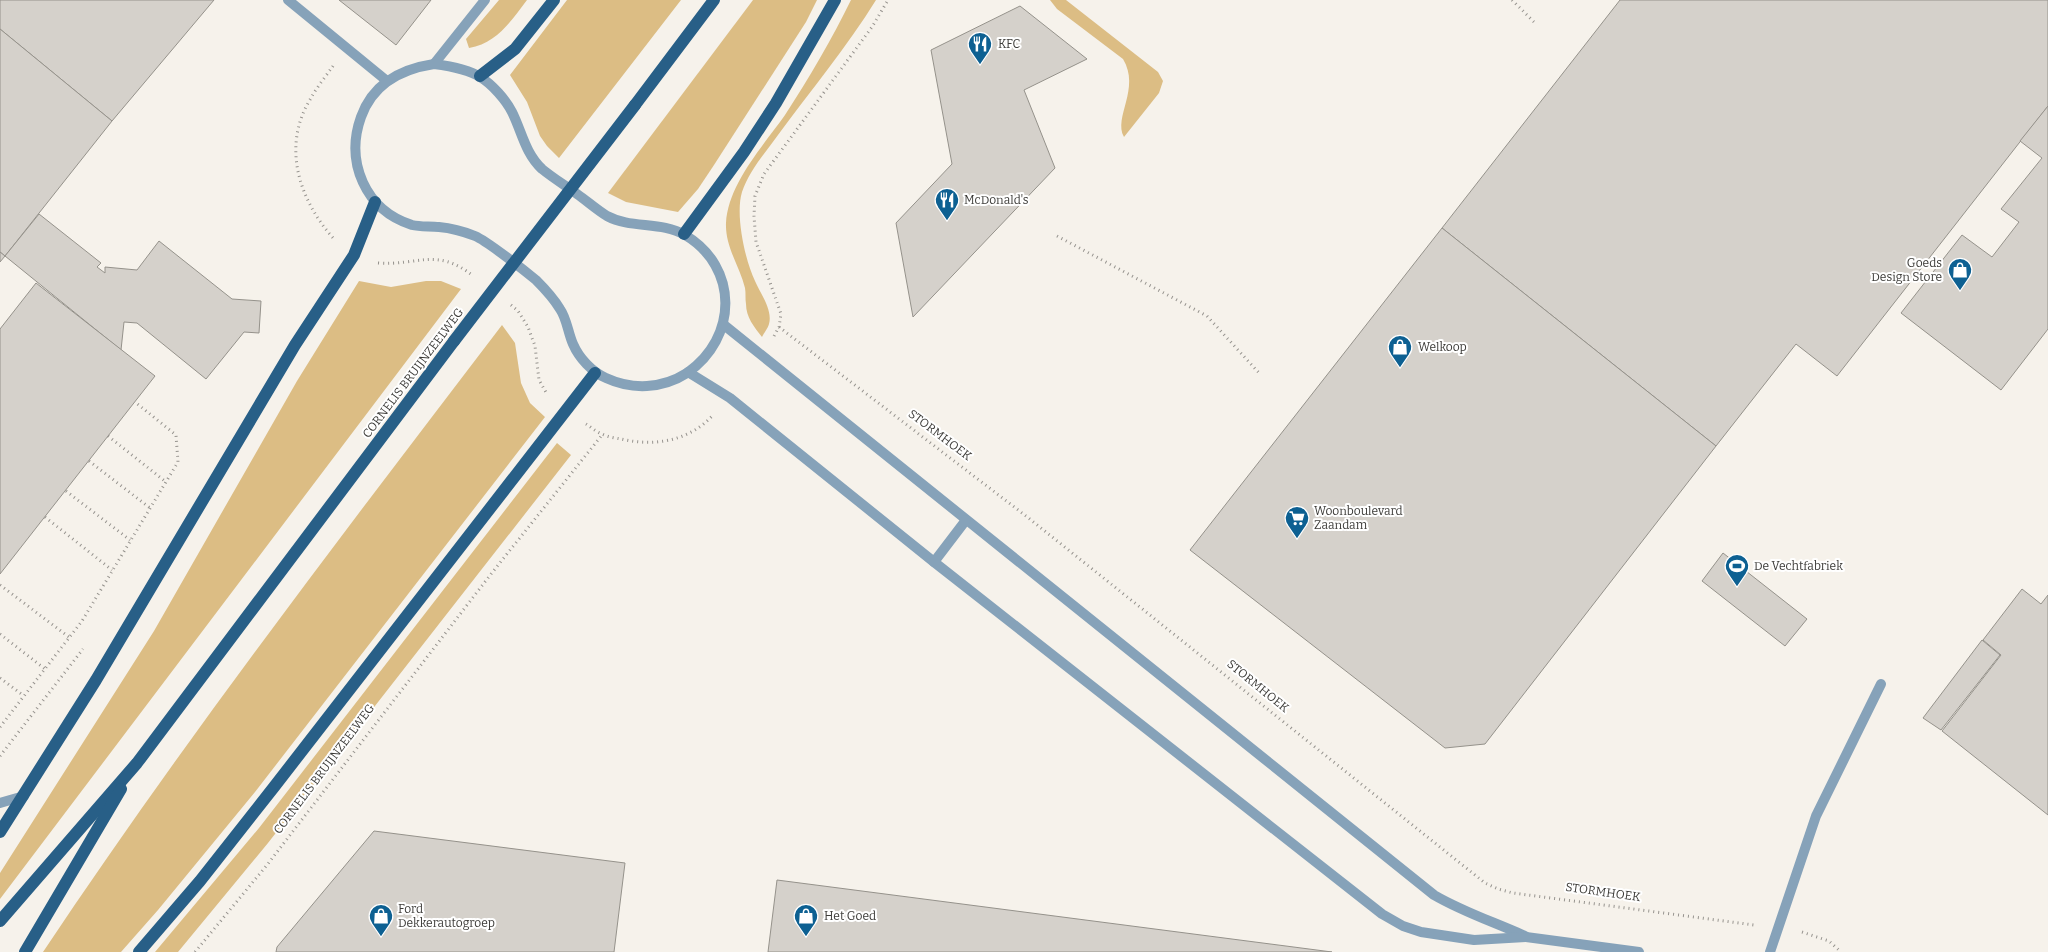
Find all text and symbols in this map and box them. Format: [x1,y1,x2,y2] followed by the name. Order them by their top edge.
[967,31,993,65] restaurant icon: KFC
[998,37,1021,51] place label: KFC
[934,187,960,221] restaurant icon: McDonald's
[964,193,1029,207] place label: McDonald's
[1871,256,1942,284] place label: Goeds Design Store
[1947,257,1973,291] shop icon: Goeds Design Store
[360,305,466,441] street label: CORNELIS BRUIJNZEELWEG
[1387,334,1413,368] shop icon: Welkoop
[1418,340,1467,354] place label: Welkoop
[906,407,975,464] street label: STORMHOEK
[1314,504,1403,532] place label: Woonboulevard Zaandam
[1284,505,1310,539] supermarket icon: Woonboulevard Zaandam
[1724,553,1750,587] sports icon: De Vechtfabriek
[1754,559,1843,573] place label: De Vechtfabriek
[1224,657,1292,715] street label: STORMHOEK
[271,701,377,837] street label: CORNELIS BRUIJNZEELWEG
[1565,880,1642,904] street label: STORMHOEK
[398,902,495,930] place label: Ford Dekkerautogroep
[368,903,394,937] shop icon: Ford Dekkerautogroep
[793,903,819,937] shop icon: Het Goed
[824,909,876,923] place label: Het Goed

